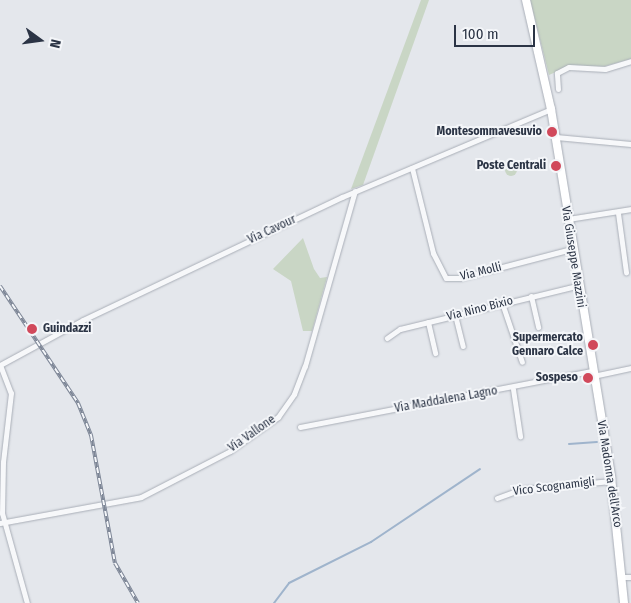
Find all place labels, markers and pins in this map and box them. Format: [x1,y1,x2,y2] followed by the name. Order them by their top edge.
[437,125,542,139] place label: Montesommavesuvio
[546,126,558,138] marker: Montesommavesuvio
[477,159,546,173] place label: Poste Centrali
[550,160,562,172] marker: Poste Centrali
[25,322,39,336] marker: Guindazzi
[43,322,91,336] place label: Guindazzi
[512,331,583,359] place label: Supermercato Gennaro Calce
[587,339,599,351] marker: Supermercato Gennaro Calce
[536,371,578,385] place label: Sospeso
[582,372,594,384] marker: Sospeso

